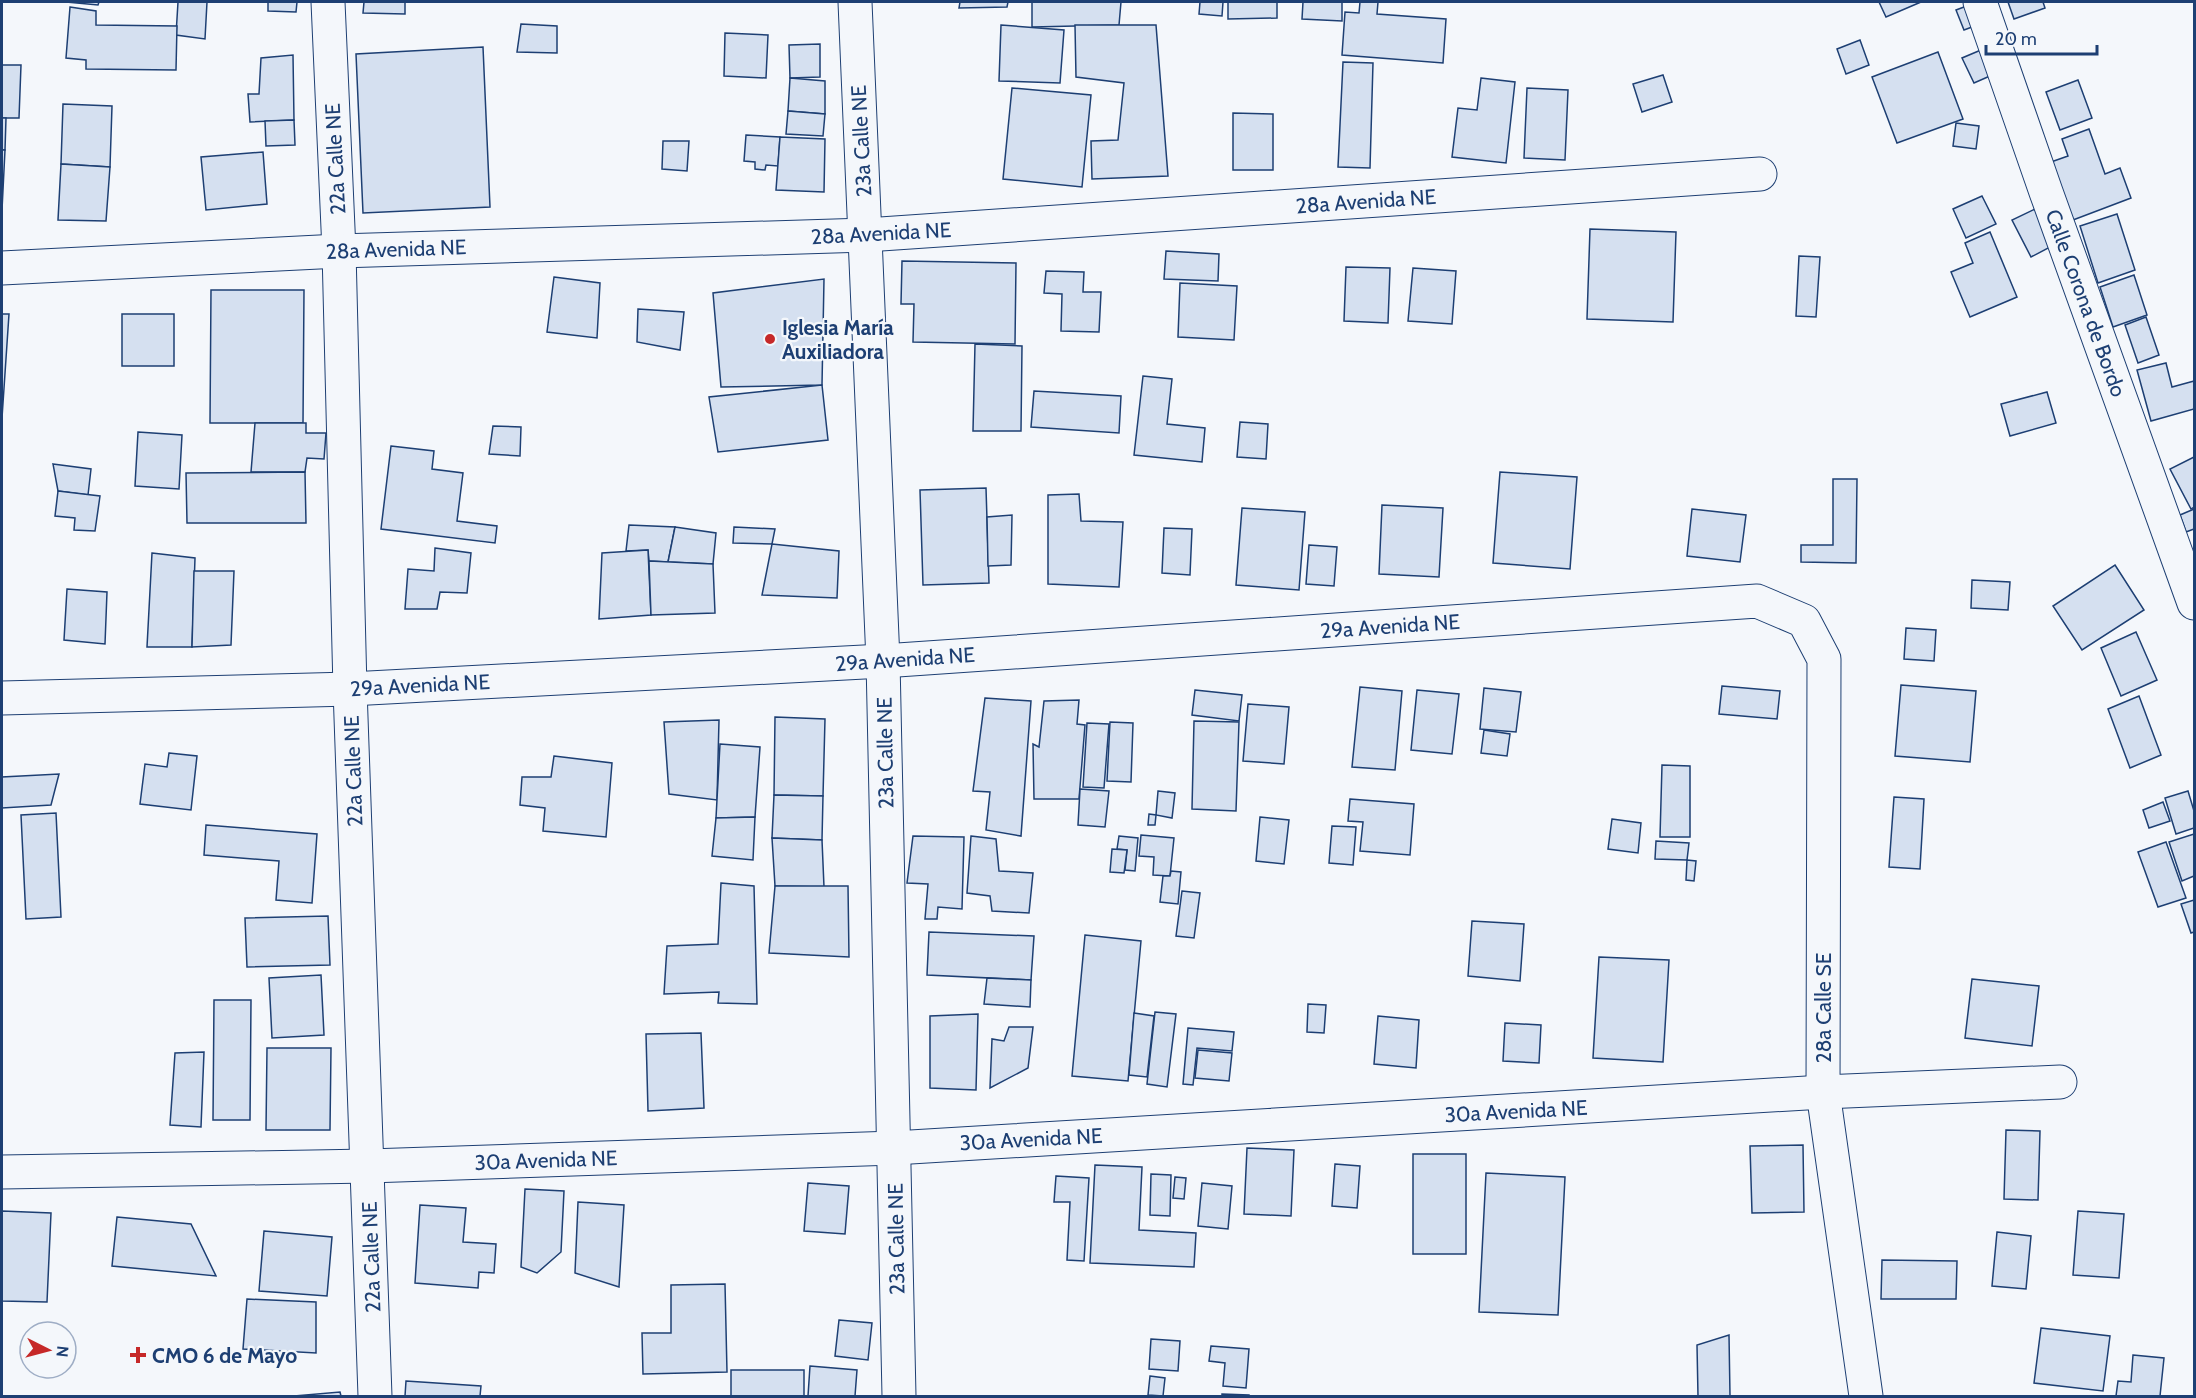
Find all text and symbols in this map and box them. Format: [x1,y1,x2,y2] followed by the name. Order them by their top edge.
[1986,18,2097,56] scale bar
[1995,28,2037,50] text: 20 m
[846,84,876,198] street label: 23a Calle NE
[320,103,350,215] street label: 22a Calle NE
[1295,184,1437,218] street label: 28a Avenida NE
[2040,206,2132,400] street label: Calle Corona de Bordo
[810,217,952,249] street label: 28a Avenida NE
[325,234,467,264] street label: 28a Avenida NE
[782,315,894,364] place label: Iglesia María Auxiliadora
[763,332,777,346] marker: Iglesia María Auxiliadora
[1319,609,1461,643] street label: 29a Avenida NE
[834,642,976,676] street label: 29a Avenida NE
[349,669,491,701] street label: 29a Avenida NE
[872,697,898,809] street label: 23a Calle NE
[339,715,367,827] street label: 22a Calle NE
[1811,953,1836,1063] street label: 28a Calle SE
[1444,1095,1588,1127] street label: 30a Avenida NE
[959,1123,1103,1155] street label: 30a Avenida NE
[474,1145,618,1175] street label: 30a Avenida NE
[883,1183,909,1295] street label: 23a Calle NE
[357,1201,385,1313] street label: 22a Calle NE
[18,1320,78,1380] north arrow
[152,1343,297,1368] place label: CMO 6 de Mayo
[52,1345,72,1358] text: N
[129,1346,147,1364] marker: CMO 6 de Mayo

